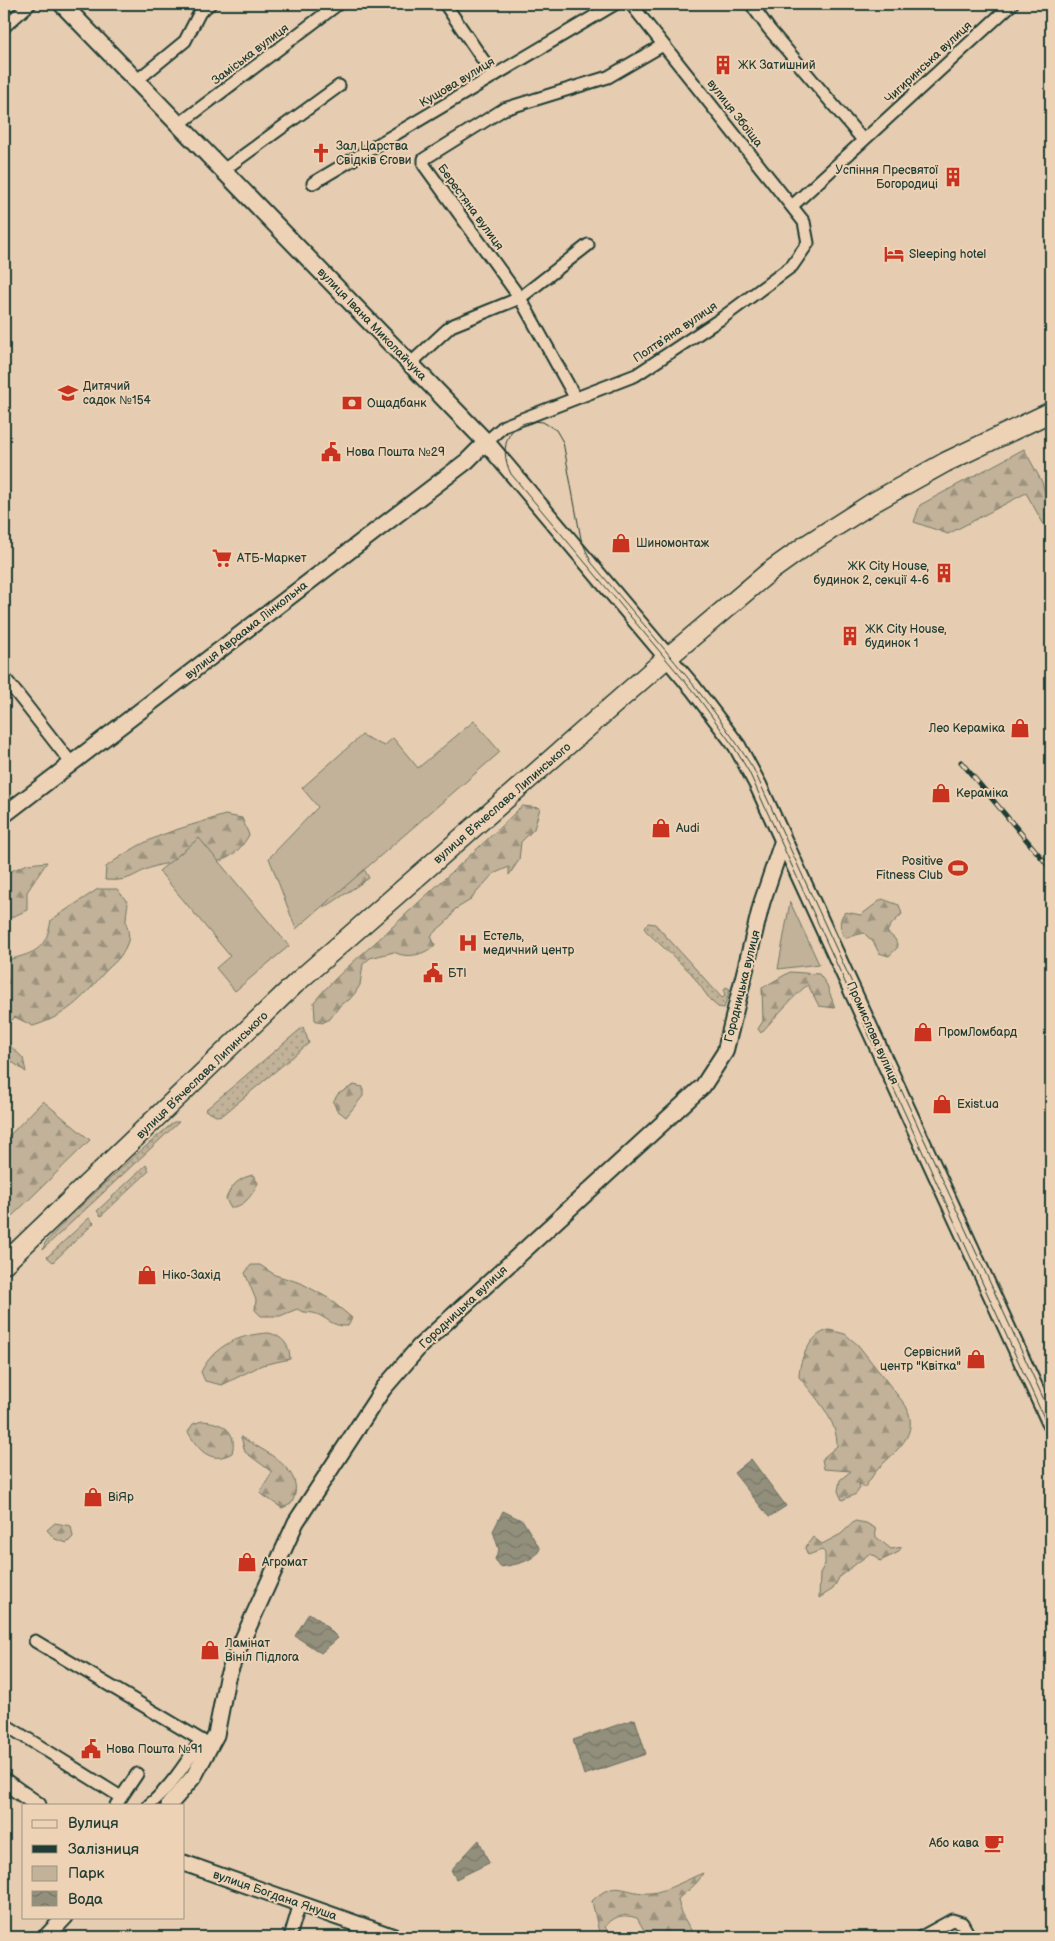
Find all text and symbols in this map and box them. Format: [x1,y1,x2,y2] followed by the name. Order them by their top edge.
[882,18,975,107] street label: Чигиринська вулиця
[209,20,292,88] street label: Заміська вулиця
[417,54,498,111] street label: Кущова вулиця
[712,54,734,76] building icon: ЖК Затишний
[738,58,816,73] place label: ЖК Затишний
[703,76,766,150] street label: вулиця Збоїща
[336,139,411,168] place label: Зал Царства Свідків Єгови
[310,142,332,164] church icon: Зал Царства Свідків Єгови
[434,161,507,254] street label: Берестяна вулиця
[835,163,939,192] place label: Успіння Пресвятої Богородиці
[942,166,964,188] building icon: Успіння Пресвятої Богородиці
[883,243,905,265] hotel icon: Sleeping hotel
[909,247,986,262] place label: Sleeping hotel
[314,265,429,384] street label: вулиця Івана Миколайчука
[630,299,720,366] street label: Полтвʼяна вулиця
[83,379,152,408] place label: Дитячий садок №154
[57,382,79,404] school or university icon: Дитячий садок №154
[341,392,363,414] bank icon: Ощадбанк
[367,396,427,411] place label: Ощадбанк
[320,441,342,463] public building icon: Нова Пошта №29
[346,445,445,460] place label: Нова Пошта №29
[610,532,632,554] shop icon: Шиномонтаж
[636,536,710,551] place label: Шиномонтаж
[211,547,233,569] supermarket icon: АТБ-Маркет
[236,551,307,566] place label: АТБ-Маркет
[814,559,929,588] place label: ЖК City House, будинок 2, секції 4-6
[933,562,955,584] building icon: ЖК City House, будинок 2, секції 4-6
[182,578,311,683] street label: вулиця Авраама Лінкольна
[865,622,947,651] place label: ЖК City House, будинок 1
[839,625,861,647] building icon: ЖК City House, будинок 1
[1009,717,1031,739] shop icon: Лео Кераміка
[928,721,1005,736] place label: Лео Кераміка
[431,740,574,867] street label: вулиця Вʼячеслава Липинського
[930,782,952,804] shop icon: Кераміка
[956,786,1008,801] place label: Кераміка
[650,817,672,839] shop icon: Audi
[676,821,700,836] place label: Audi
[876,854,943,883] place label: Positive Fitness Club
[947,857,969,879] sports icon: Positive Fitness Club
[721,928,764,1044] street label: Городницька вулиця
[483,929,574,958] place label: Естель, медичний центр
[457,932,479,954] hospital icon: Естель, медичний центр
[422,962,444,984] public building icon: БТІ
[448,966,467,981] place label: БТІ
[843,979,902,1087] street label: Промислова вулиця
[133,1008,271,1142] street label: вулиця Вʼячеслава Липинського
[912,1021,934,1043] shop icon: ПромЛомбард
[938,1025,1018,1040] place label: ПромЛомбард
[931,1093,953,1115] shop icon: Exist.ua
[957,1097,999,1112] place label: Exist.ua
[416,1262,511,1352] street label: Городницька вулиця
[136,1264,158,1286] shop icon: Ніко-Захід
[162,1268,221,1283] place label: Ніко-Захід
[880,1345,961,1374] place label: Сервісний центр "Квітка"
[965,1348,987,1370] shop icon: Сервісний центр "Квітка"
[82,1486,104,1508] shop icon: ВіЯр
[108,1490,134,1505] place label: ВіЯр
[236,1551,258,1573] shop icon: Агромат
[261,1555,308,1570] place label: Агромат
[224,1636,299,1665] place label: Ламінат Вініл Підлога
[199,1639,221,1661] shop icon: Ламінат Вініл Підлога
[80,1738,102,1760] public building icon: Нова Пошта №91
[106,1742,202,1757] place label: Нова Пошта №91
[22,1804,185,1918] legend
[68,1814,119,1833] text: Вулиця
[983,1832,1005,1854] cafe icon: Або кава
[928,1836,979,1851] place label: Або кава
[68,1840,139,1859] text: Залізниця
[68,1864,105,1883] text: Парк
[211,1867,339,1924] street label: вулиця Богдана Януша
[68,1890,103,1909] text: Вода

